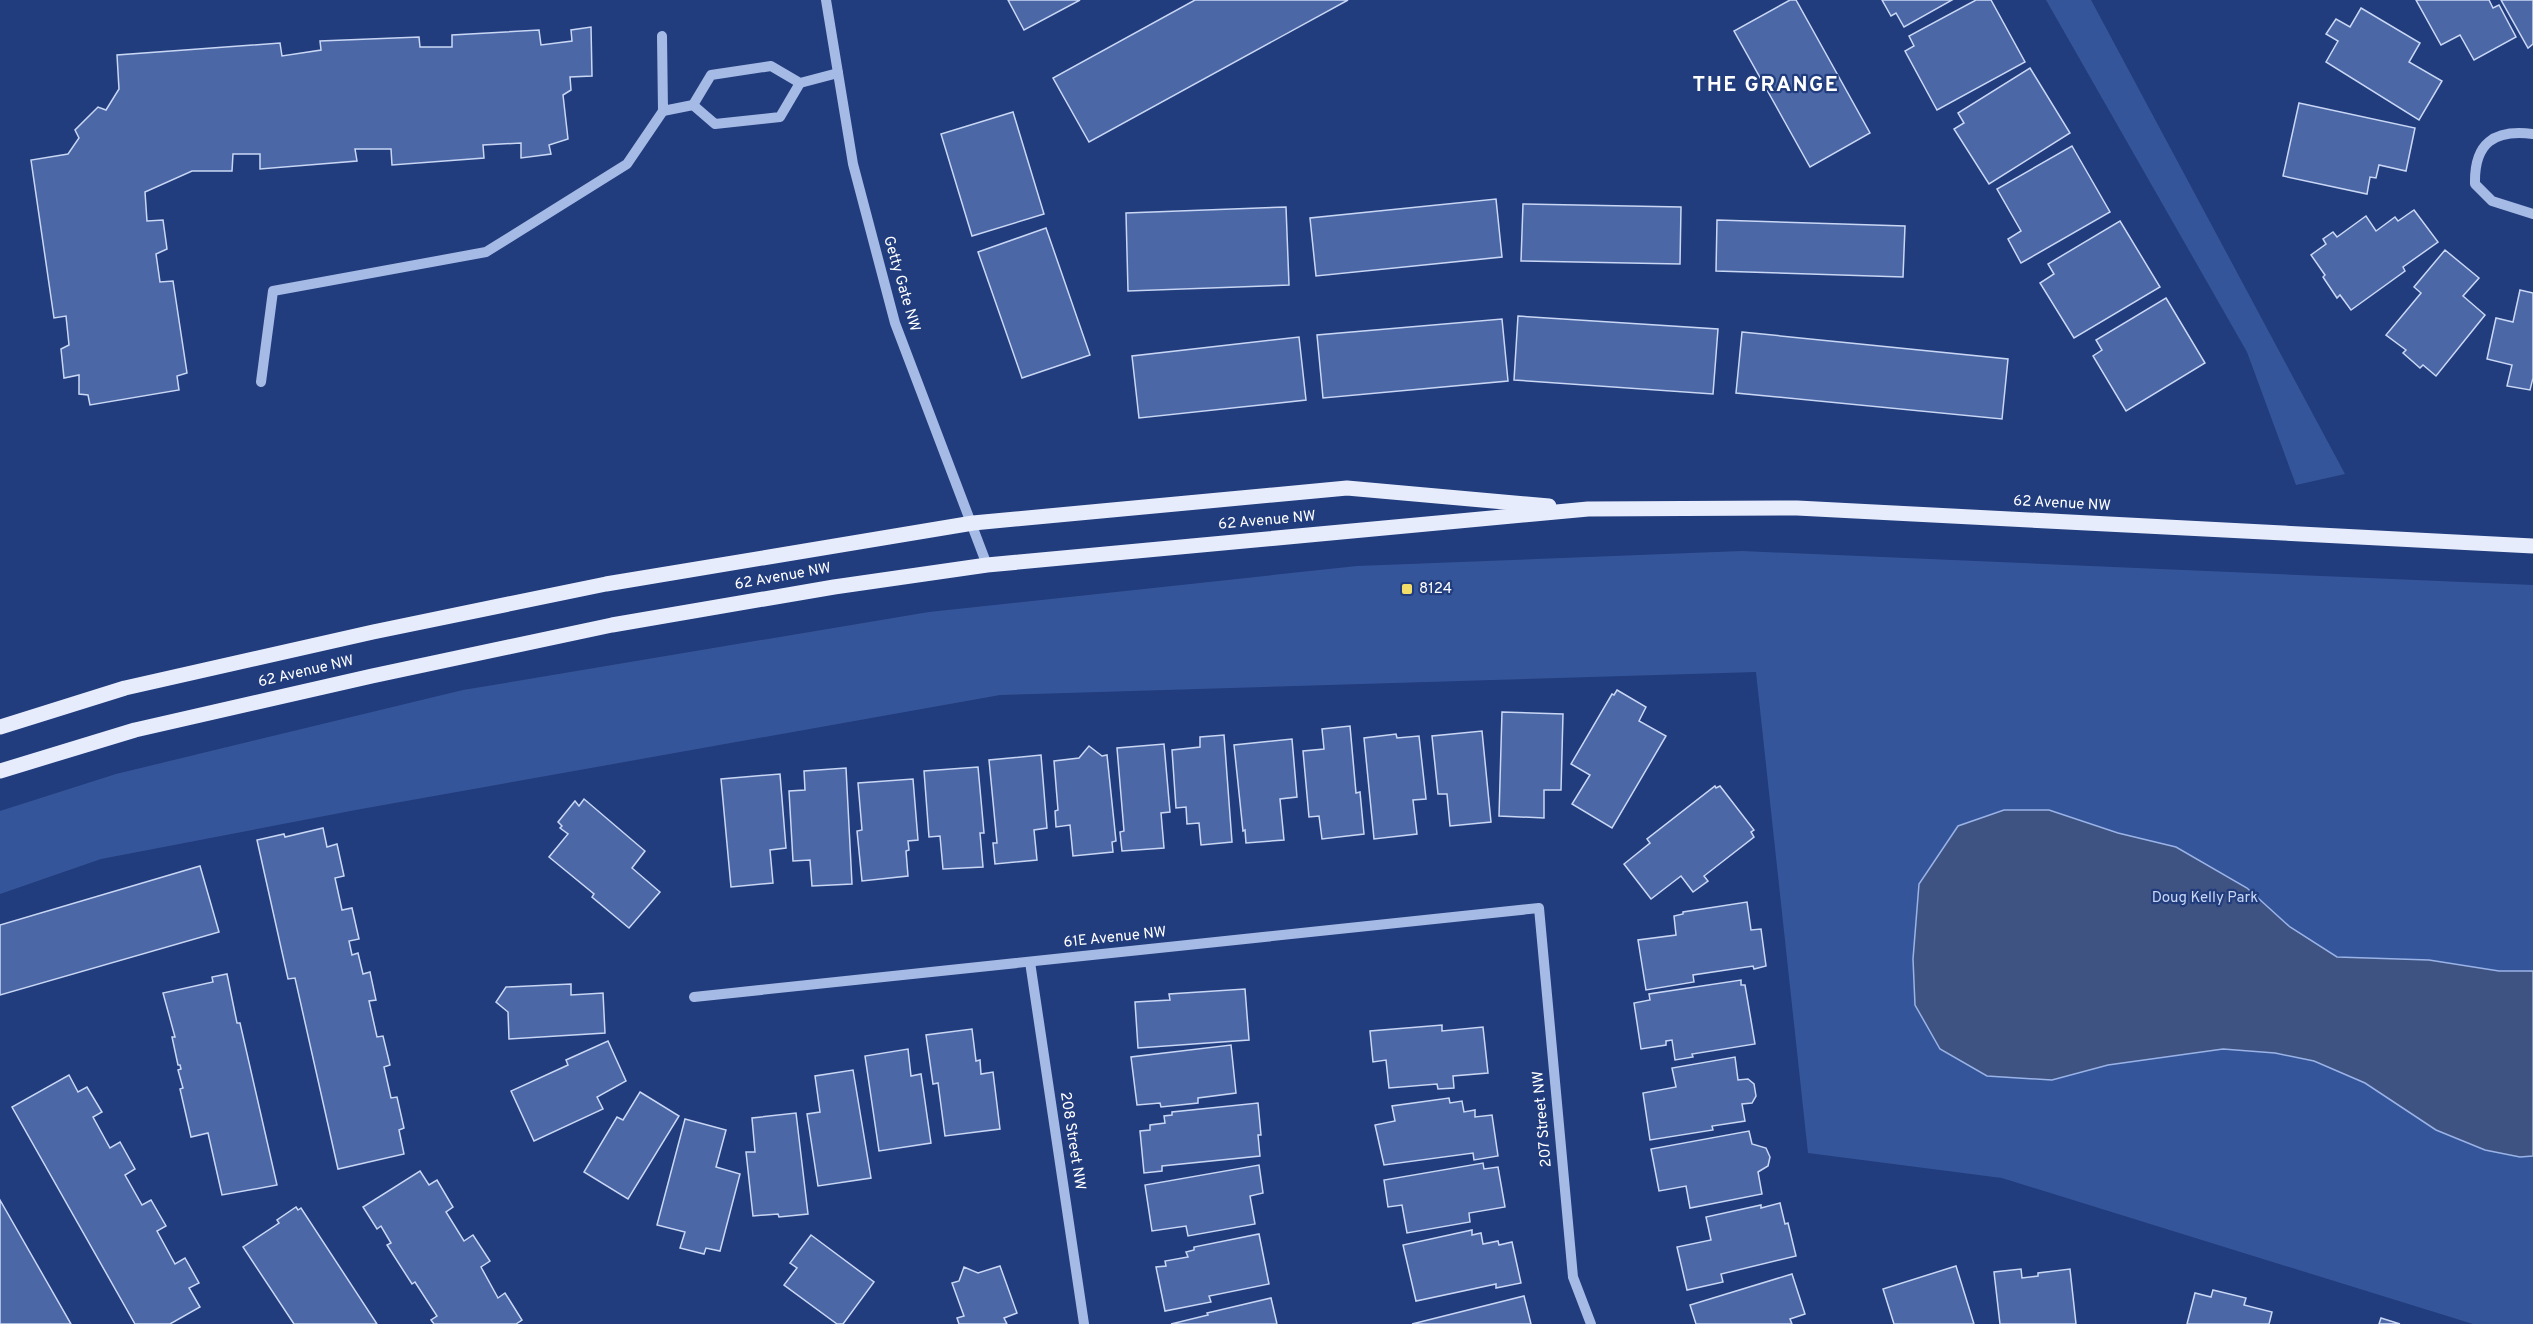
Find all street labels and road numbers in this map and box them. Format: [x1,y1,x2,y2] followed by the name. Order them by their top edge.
[878,234,924,334] street label: Getty Gate NW
[2013,492,2111,516] street label: 62 Avenue NW
[1217,507,1317,535] street label: 62 Avenue NW
[733,559,833,595] street label: 62 Avenue NW
[256,652,356,692] street label: 62 Avenue NW
[1063,923,1167,953] street label: 61E Avenue NW
[1529,1070,1557,1168] street label: 207 Street NW
[1055,1090,1089,1192] street label: 208 Street NW

